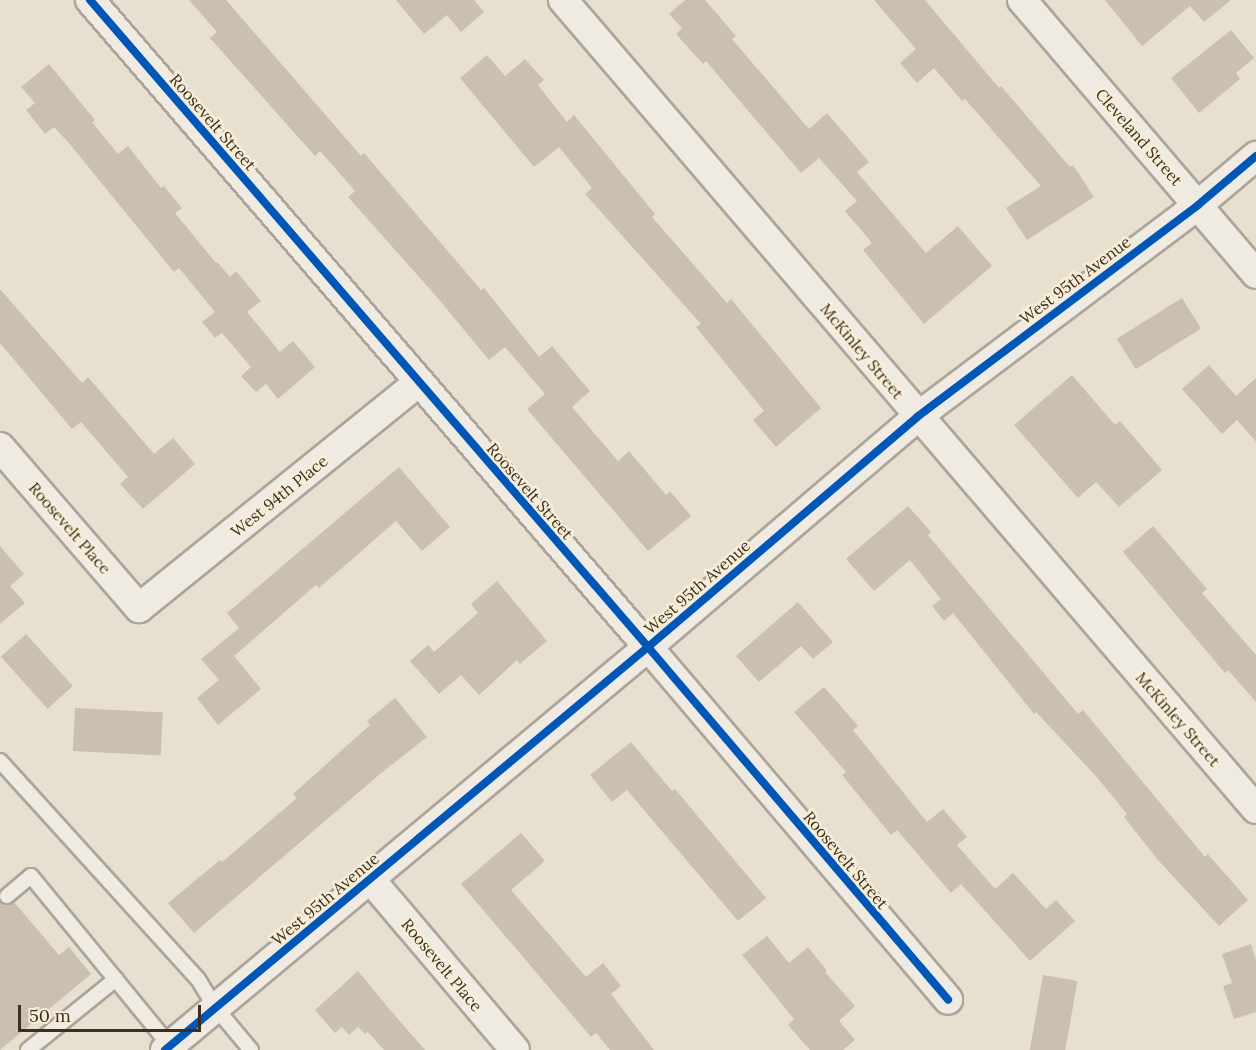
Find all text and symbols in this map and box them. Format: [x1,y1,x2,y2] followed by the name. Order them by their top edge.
[166,70,260,174] street label: Roosevelt Street
[1092,85,1186,189] street label: Cleveland Street
[1016,232,1134,328] street label: West 95th Avenue
[816,299,908,403] street label: McKinley Street
[483,439,577,543] street label: Roosevelt Street
[227,451,331,541] street label: West 94th Place
[25,478,115,578] street label: Roosevelt Place
[640,536,754,638] street label: West 95th Avenue
[1132,668,1224,770] street label: McKinley Street
[800,807,892,913] street label: Roosevelt Street
[267,849,383,949] street label: West 95th Avenue
[398,915,486,1015] street label: Roosevelt Place
[21,993,204,1031] scale bar
[29,1004,71,1027] text: 50 m

